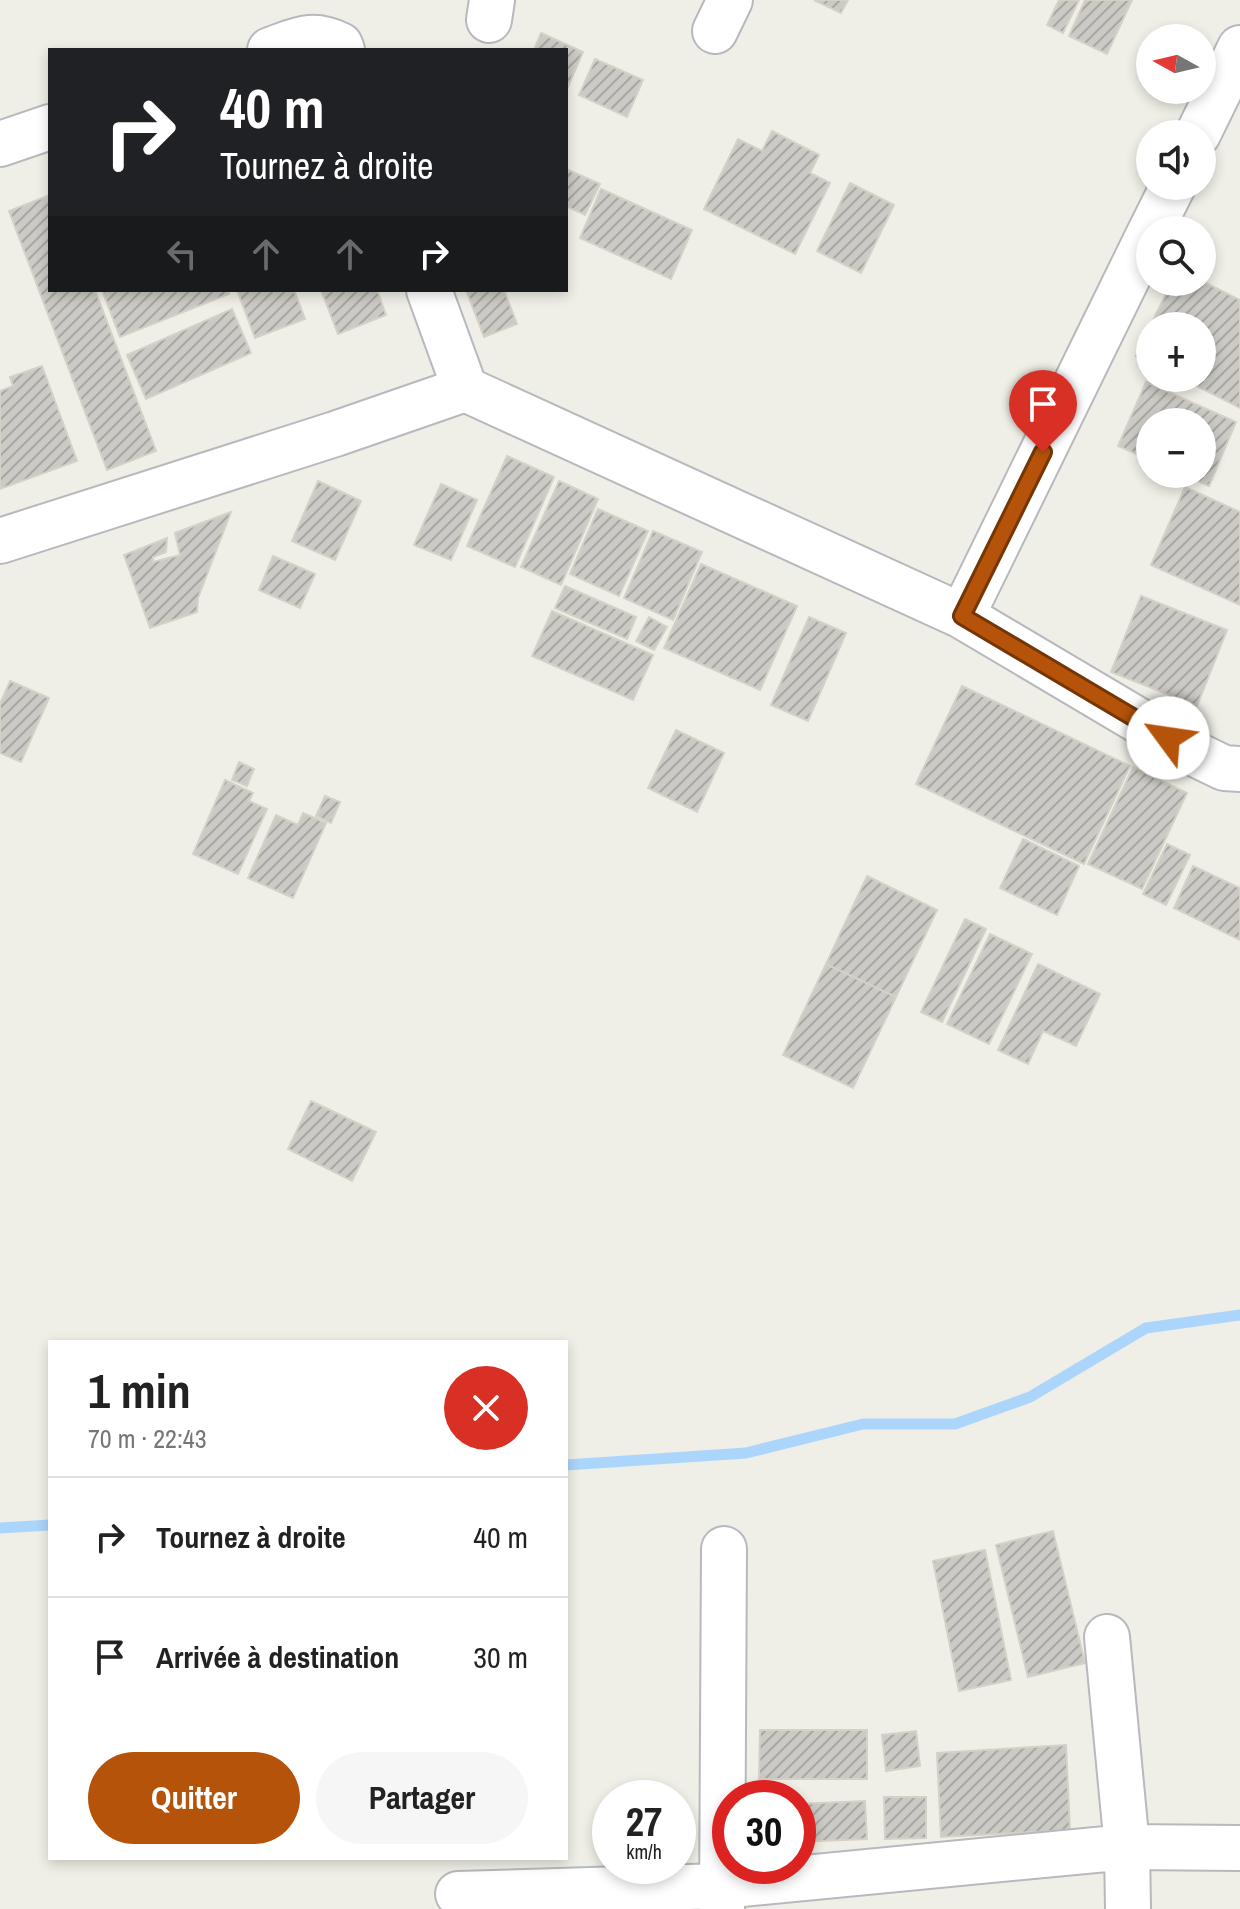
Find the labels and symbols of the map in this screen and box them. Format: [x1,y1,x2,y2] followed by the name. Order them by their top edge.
[1136,24,1216,104] north arrow
[1009,370,1077,452] pin
[1126,696,1210,780] position arrow
[712,1780,816,1884] speed limit sign: 30

